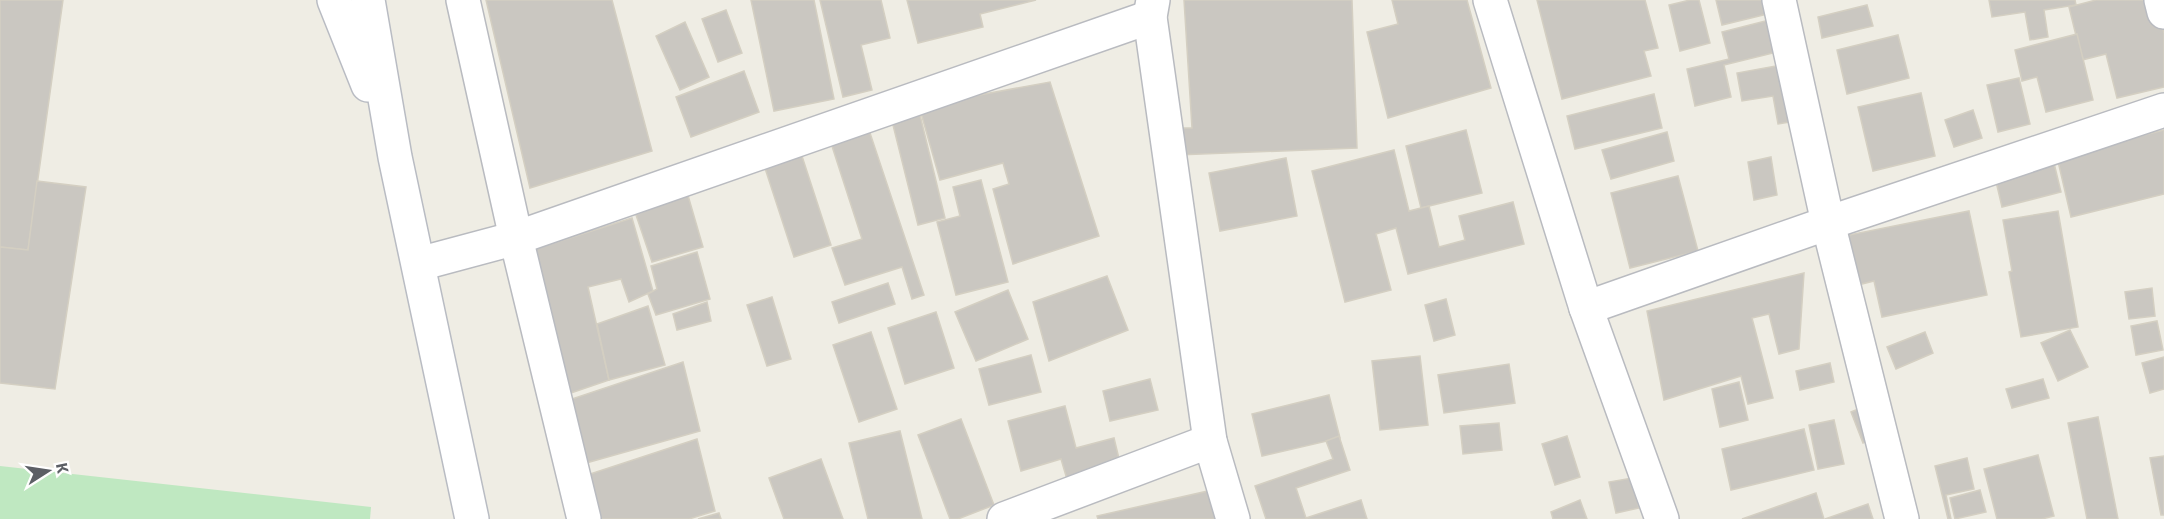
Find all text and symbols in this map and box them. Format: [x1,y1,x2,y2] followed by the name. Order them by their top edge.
[18,441,78,501] north arrow
[53,461,74,476] text: K

